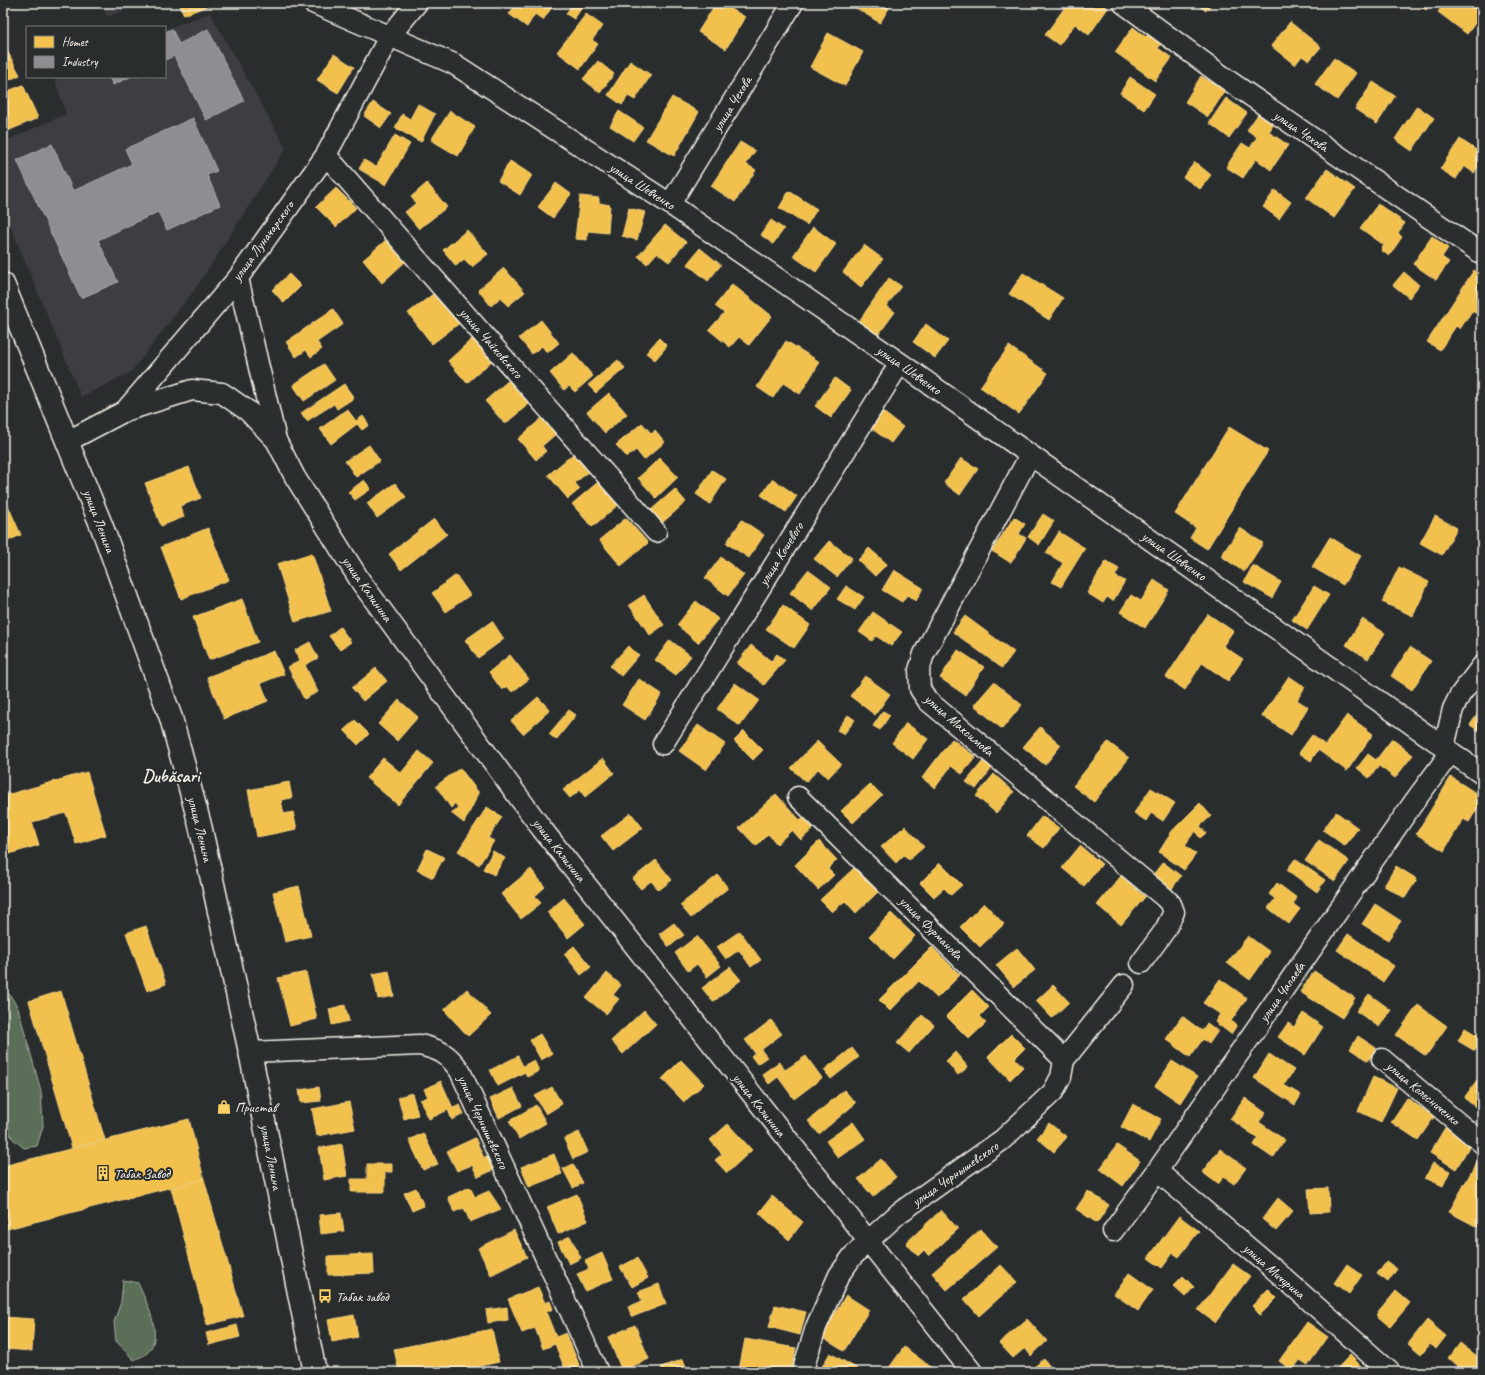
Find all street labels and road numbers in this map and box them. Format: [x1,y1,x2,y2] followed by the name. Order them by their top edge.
[708,72,756,136] street label: улица Чехова
[1270,106,1332,156] street label: улица Чехова
[605,158,679,214] street label: улица Шевченко
[228,196,299,285] street label: улица Луначарского
[455,303,527,383] street label: улица Чайковского
[873,341,945,399] street label: улица Шевченко
[79,486,119,556] street label: улица Ленина
[754,518,808,590] street label: улица Кошевого
[1138,527,1210,585] street label: улица Шевченко
[338,552,396,626] street label: улица Калинина
[920,690,998,760] street label: улица Максимова
[183,794,217,865] street label: улица Ленина
[528,814,590,886] street label: улица Калинина
[895,892,967,964] street label: улица Фурманова
[1255,958,1309,1026] street label: улица Чапаева
[1382,1057,1465,1130] street label: улица Колесниченко
[728,1069,790,1141] street label: улица Калинина
[453,1071,513,1173] street label: улица Чернышевского
[256,1122,286,1193] street label: улица Ленина
[908,1137,1002,1211] street label: улица Чернышевского
[1239,1239,1309,1303] street label: улица Мичурина

